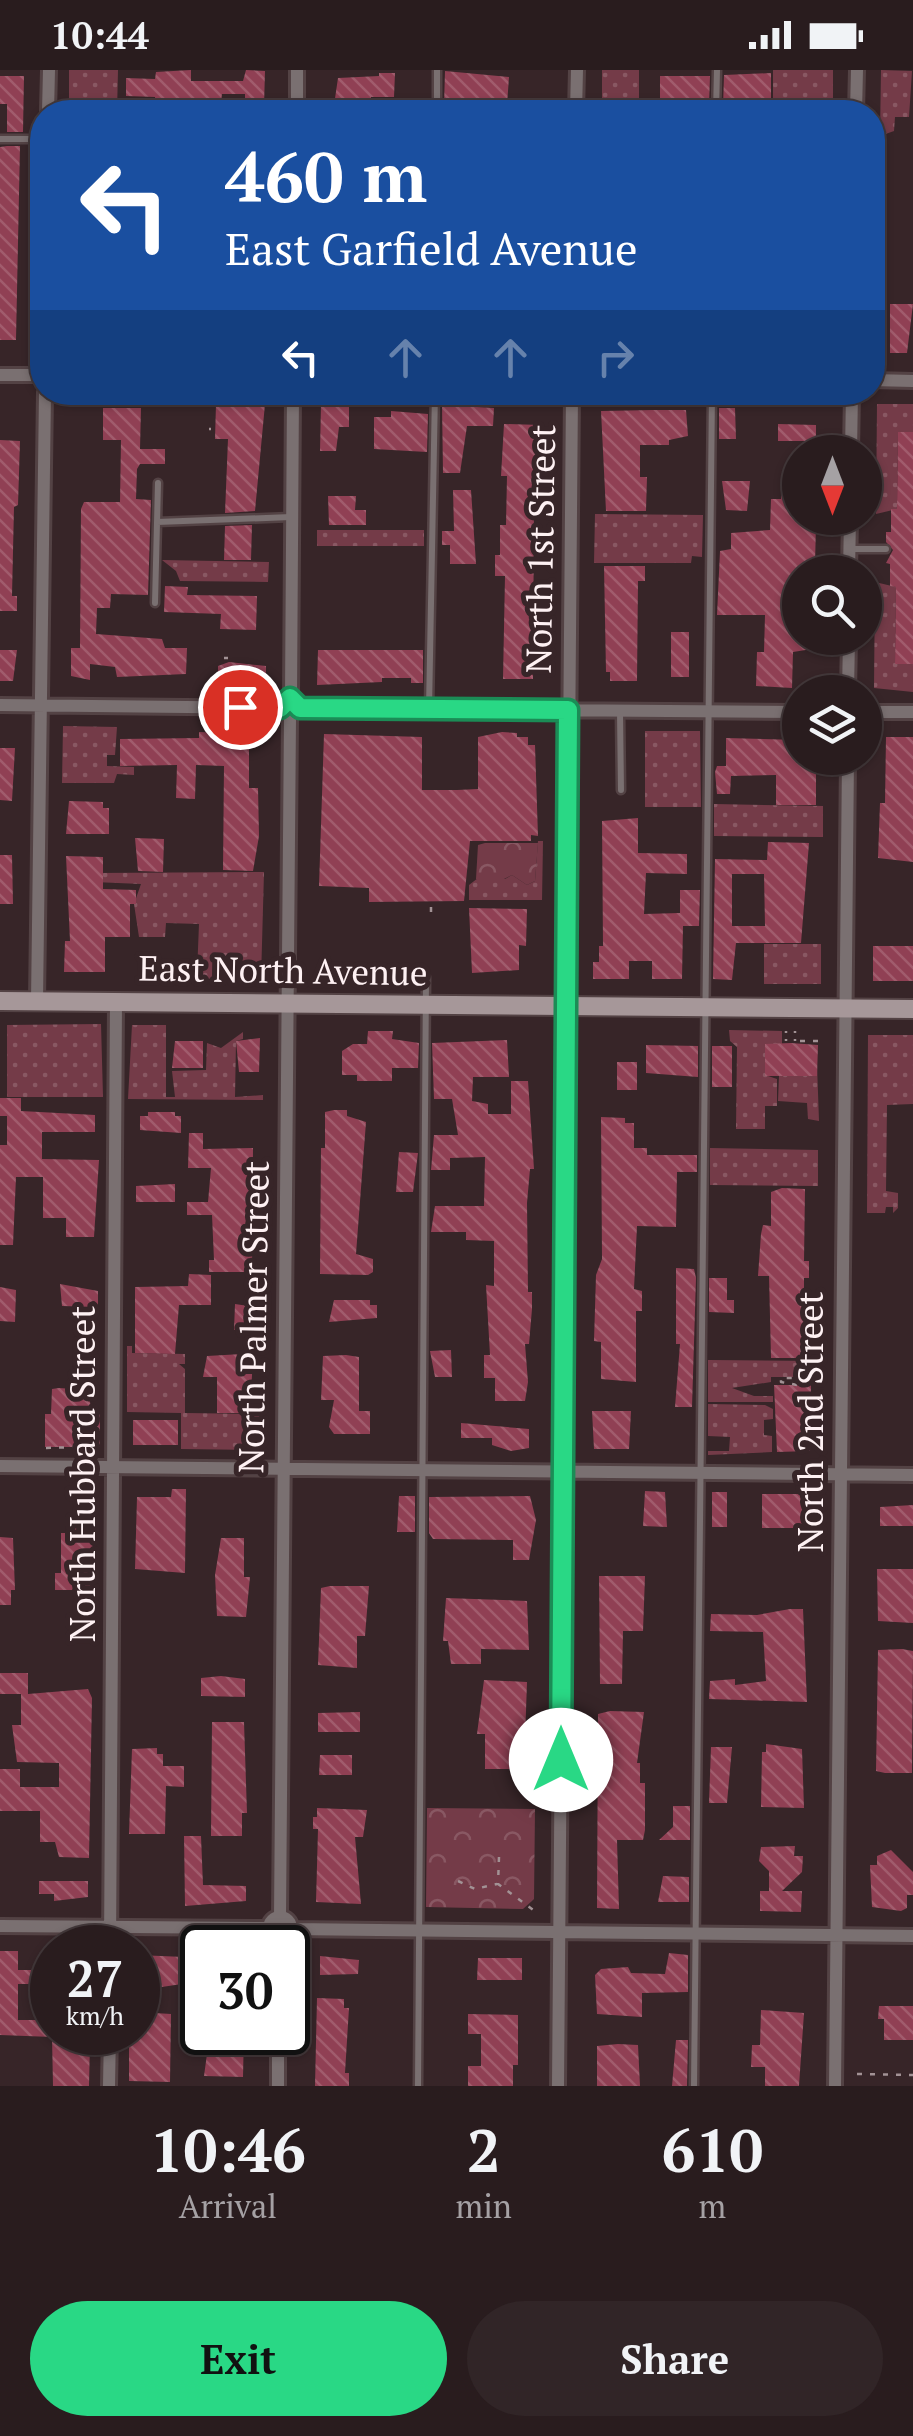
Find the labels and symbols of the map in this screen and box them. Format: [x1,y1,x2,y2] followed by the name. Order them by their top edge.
[515,424,565,674] street label: North 1st Street
[782,435,882,535] north arrow
[198,665,283,750] pin
[138,944,428,996] street label: East North Avenue
[227,1160,279,1474] street label: North Palmer Street
[787,1291,833,1553] street label: North 2nd Street
[59,1306,105,1642] street label: North Hubbard Street
[509,1708,613,1812] position arrow
[180,1925,310,2055] speed limit sign: 30

